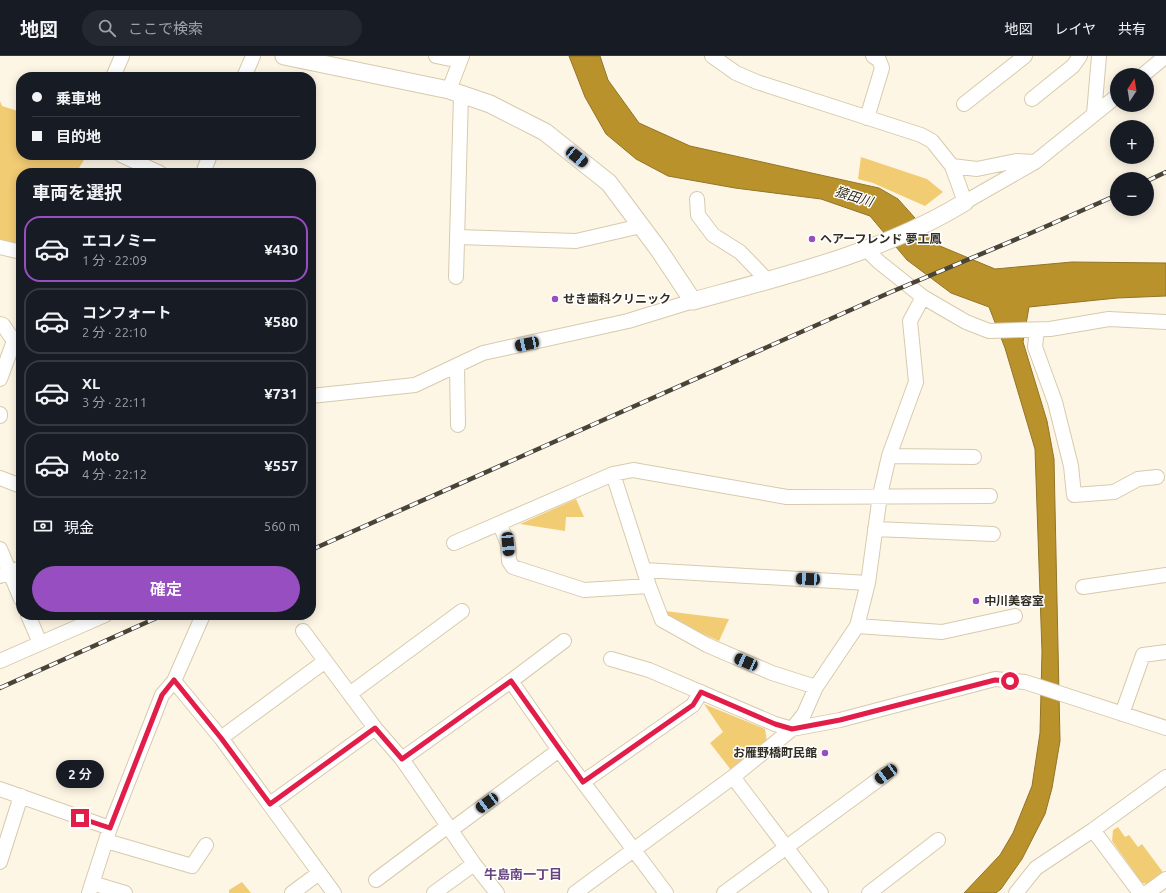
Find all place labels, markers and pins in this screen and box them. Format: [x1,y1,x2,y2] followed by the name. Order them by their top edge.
[820,232,941,245] place label: ヘアーフレンド 夢工鳳
[807,234,817,244] marker: ヘアーフレンド 夢工鳳
[563,292,671,305] place label: せき歯科クリニック
[550,294,560,304] marker: せき歯科クリニック
[984,594,1044,607] place label: 中川美容室
[971,596,981,606] marker: 中川美容室
[733,746,817,759] place label: お雁野橋町民館
[820,748,830,758] marker: お雁野橋町民館

